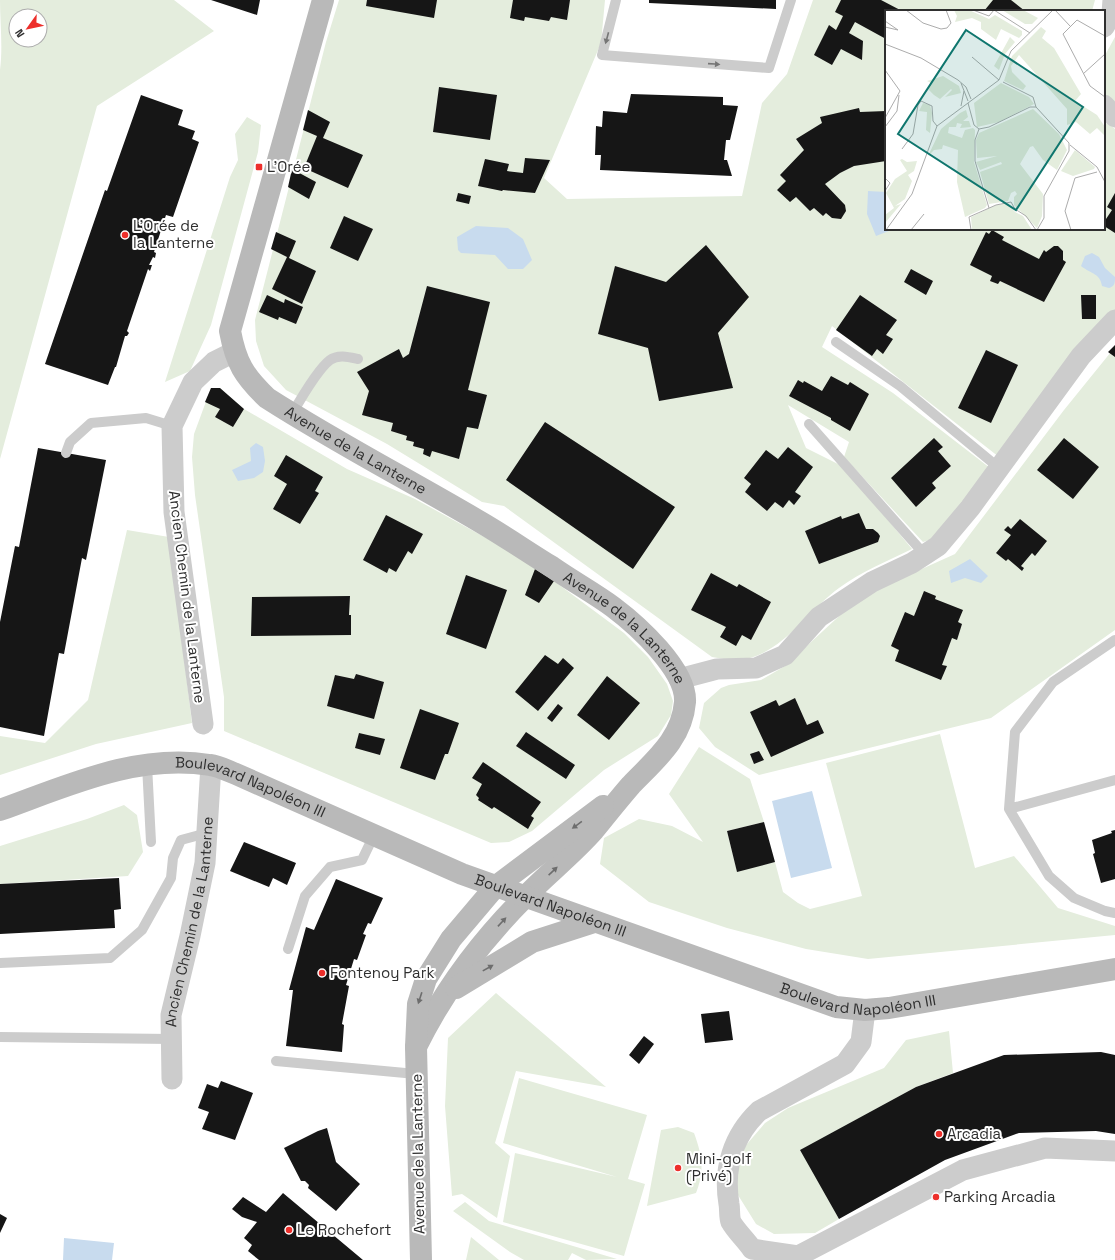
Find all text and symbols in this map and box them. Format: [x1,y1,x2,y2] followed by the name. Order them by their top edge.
[8,8,48,48] north arrow
[885,10,1105,230] inset map
[12,27,27,40] text: N
[603,32,609,44] one-way arrow
[708,61,720,67] one-way arrow
[267,157,311,176] place label: L'Orée
[254,162,264,172] marker: L'Orée
[133,216,214,252] place label: L'Orée de la Lanterne
[120,230,130,240] marker: L'Orée de la Lanterne
[281,402,430,498] street label: Avenue de la Lanterne
[165,490,210,704] street label: Ancien Chemin de la Lanterne
[560,567,690,687] street label: Avenue de la Lanterne
[175,752,329,821] street label: Boulevard Napoléon III
[161,816,217,1027] street label: Ancien Chemin de la Lanterne
[572,821,583,829] one-way arrow
[548,866,558,876] one-way arrow
[472,869,629,941] street label: Boulevard Napoléon III
[497,917,506,927] one-way arrow
[330,963,434,982] place label: Fontenoy Park
[482,964,493,971] one-way arrow
[317,968,327,978] marker: Fontenoy Park
[778,978,937,1019] street label: Boulevard Napoléon III
[417,992,423,1004] one-way arrow
[407,1074,428,1234] street label: Avenue de la Lanterne
[947,1124,1002,1143] place label: Arcadia
[934,1129,944,1139] marker: Arcadia
[686,1149,752,1186] place label: Mini-golf (Privé)
[673,1163,683,1173] marker: Mini-golf (Privé)
[944,1187,1056,1206] place label: Parking Arcadia
[931,1192,941,1202] marker: Parking Arcadia
[297,1220,392,1239] place label: Le Rochefort
[284,1225,294,1235] marker: Le Rochefort

